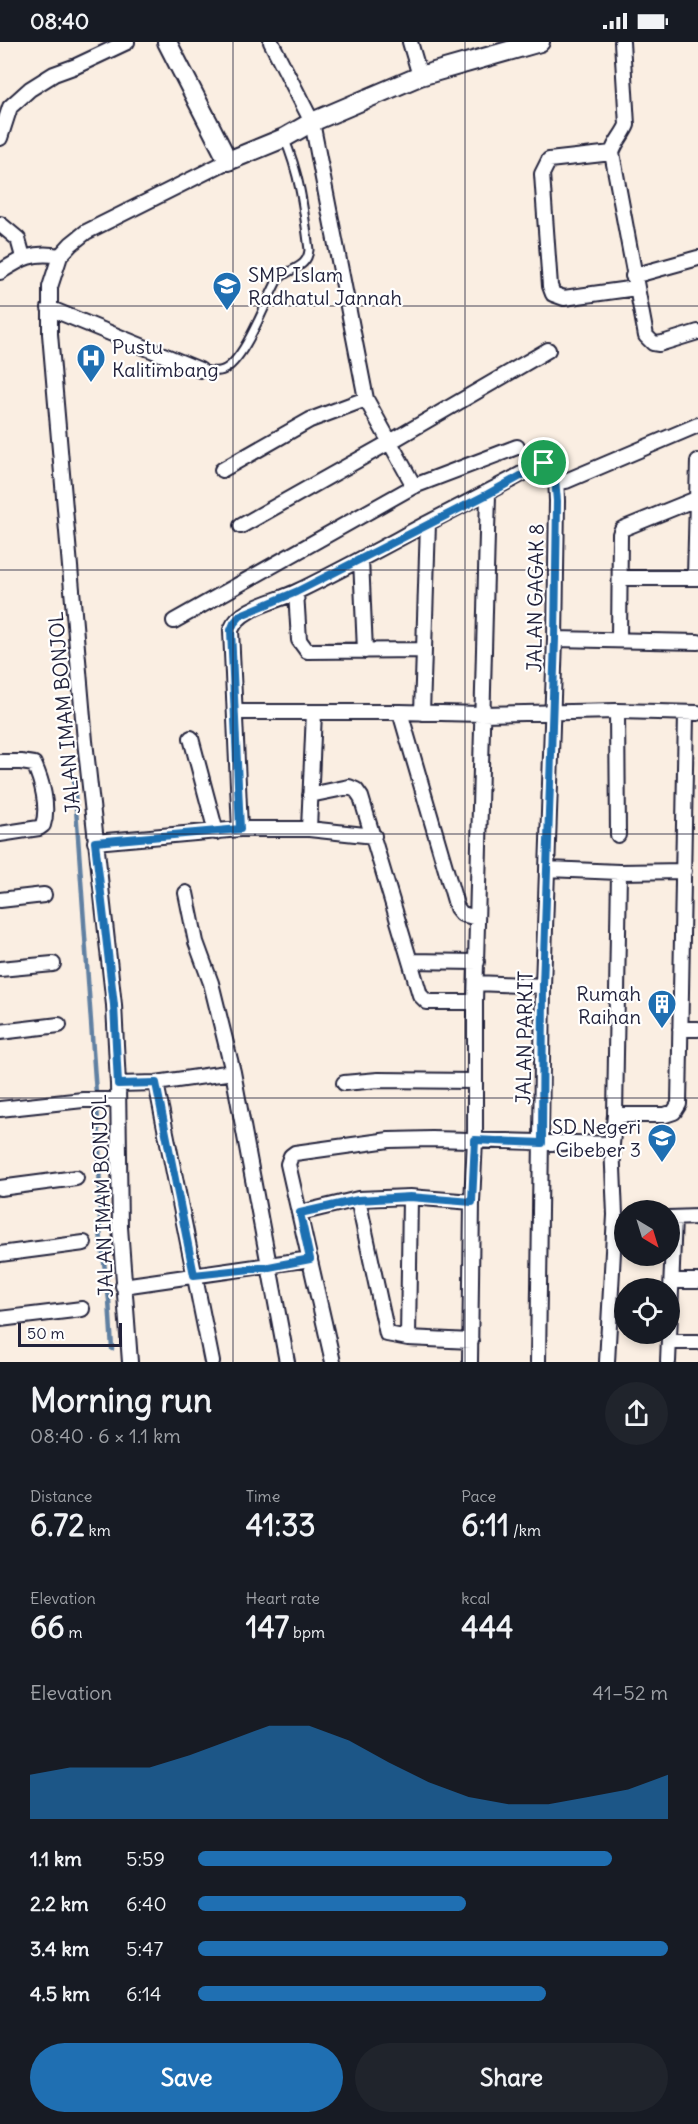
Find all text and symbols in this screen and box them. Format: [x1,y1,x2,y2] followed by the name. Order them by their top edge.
[30,7,89,35] text: 08:40
[248,262,402,310] place label: SMP Islam Radhatul Jannah
[211,270,243,312] school or university icon: SMP Islam Radhatul Jannah
[112,334,219,382] place label: Pustu Kalitimbang
[75,342,107,384] hospital icon: Pustu Kalitimbang
[518,437,569,488] pin
[527,446,560,479] icon: arrive
[521,523,549,673] street label: JALAN GAGAK 8
[43,611,85,815] street label: JALAN IMAM BONJOL
[510,971,538,1105] street label: JALAN PARKIT
[576,981,641,1029] place label: Rumah Raihan
[646,988,678,1030] building icon: Rumah Raihan
[86,1094,118,1298] street label: JALAN IMAM BONJOL
[552,1114,641,1162] place label: SD Negeri Cibeber 3
[646,1122,678,1164] school or university icon: SD Negeri Cibeber 3
[614,1200,680,1266] north arrow
[614,1200,680,1344] map controls
[614,1278,680,1344] button: locate
[18,1320,122,1348] scale bar
[27,1323,65,1343] text: 50 m
[30,1379,212,1421] text: Morning run
[605,1382,668,1445] button: share
[30,1423,181,1448] text: 08:40 · 6 × 1.1 km
[30,1486,92,1506] text: Distance
[246,1486,280,1506] text: Time
[461,1486,496,1506] text: Pace
[30,1506,85,1544] text: 6.72
[246,1506,315,1544] text: 41:33
[461,1506,509,1544] text: 6:11
[85,1520,111,1540] text: km
[509,1520,541,1540] text: /km
[30,1588,96,1608] text: Elevation
[246,1588,320,1608] text: Heart rate
[461,1588,490,1608] text: kcal
[30,1608,65,1646] text: 66
[246,1608,289,1646] text: 147
[461,1608,513,1646] text: 444
[65,1622,82,1642] text: m
[289,1622,325,1642] text: bpm
[30,1680,112,1705] text: Elevation
[593,1680,668,1705] text: 41–52 m
[30,1846,82,1871] text: 1.1 km
[126,1846,165,1871] text: 5:59
[30,1891,89,1916] text: 2.2 km
[126,1891,167,1916] text: 6:40
[30,1936,89,1961] text: 3.4 km
[126,1936,163,1961] text: 5:47
[30,1981,90,2006] text: 4.5 km
[126,1981,162,2006] text: 6:14
[30,2043,343,2112] button: Save
[355,2043,668,2112] button: Share

